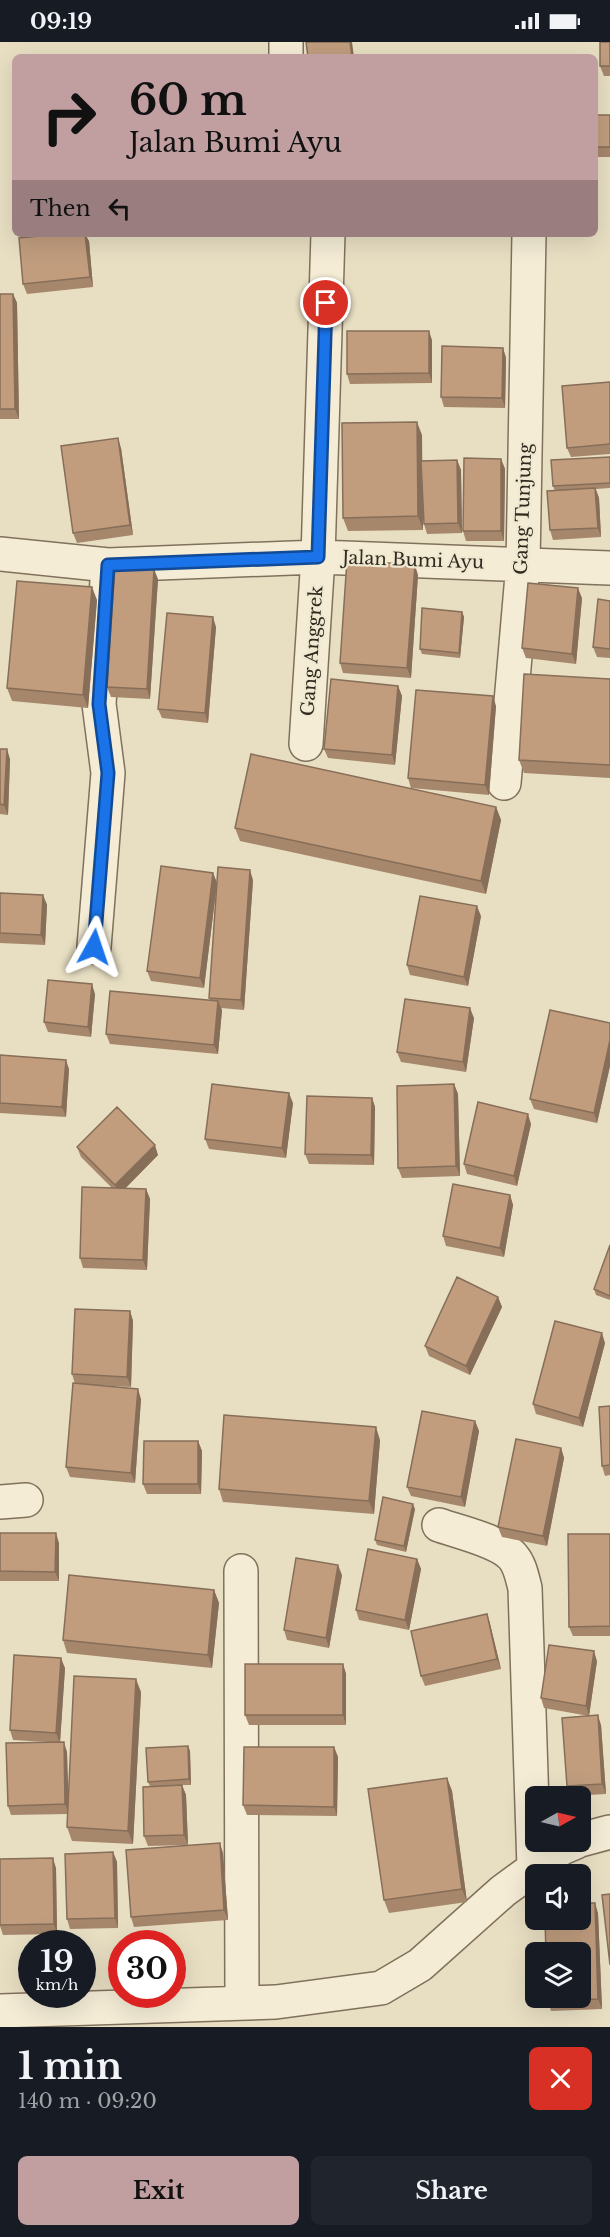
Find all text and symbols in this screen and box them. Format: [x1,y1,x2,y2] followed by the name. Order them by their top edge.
[30,8,92,35] text: 09:19
[129,74,247,126] text: 60 m
[30,78,108,156] icon: right
[129,126,342,159] text: Jalan Bumi Ayu
[103,192,136,225] icon: left
[30,195,91,222] text: Then
[300,277,351,328] pin
[309,286,342,319] icon: arrive
[510,443,536,575] street label: Gang Tunjung
[340,546,484,573] street label: Jalan Bumi Ayu
[296,585,328,717] street label: Gang Anggrek
[62,915,126,979] position arrow
[525,1786,591,1852] north arrow
[525,1786,591,2008] map controls
[525,1864,591,1930] button: sound
[108,1930,186,2008] speed limit sign: 30
[525,1942,591,2008] button: layers
[40,1943,74,1980] text: 19
[36,1975,78,1994] text: km/h
[18,2044,122,2089] text: 1 min
[529,2047,592,2110] button: close
[18,2089,157,2113] text: 140 m · 09:20
[18,2156,299,2225] button: Exit
[311,2156,592,2225] button: Share

